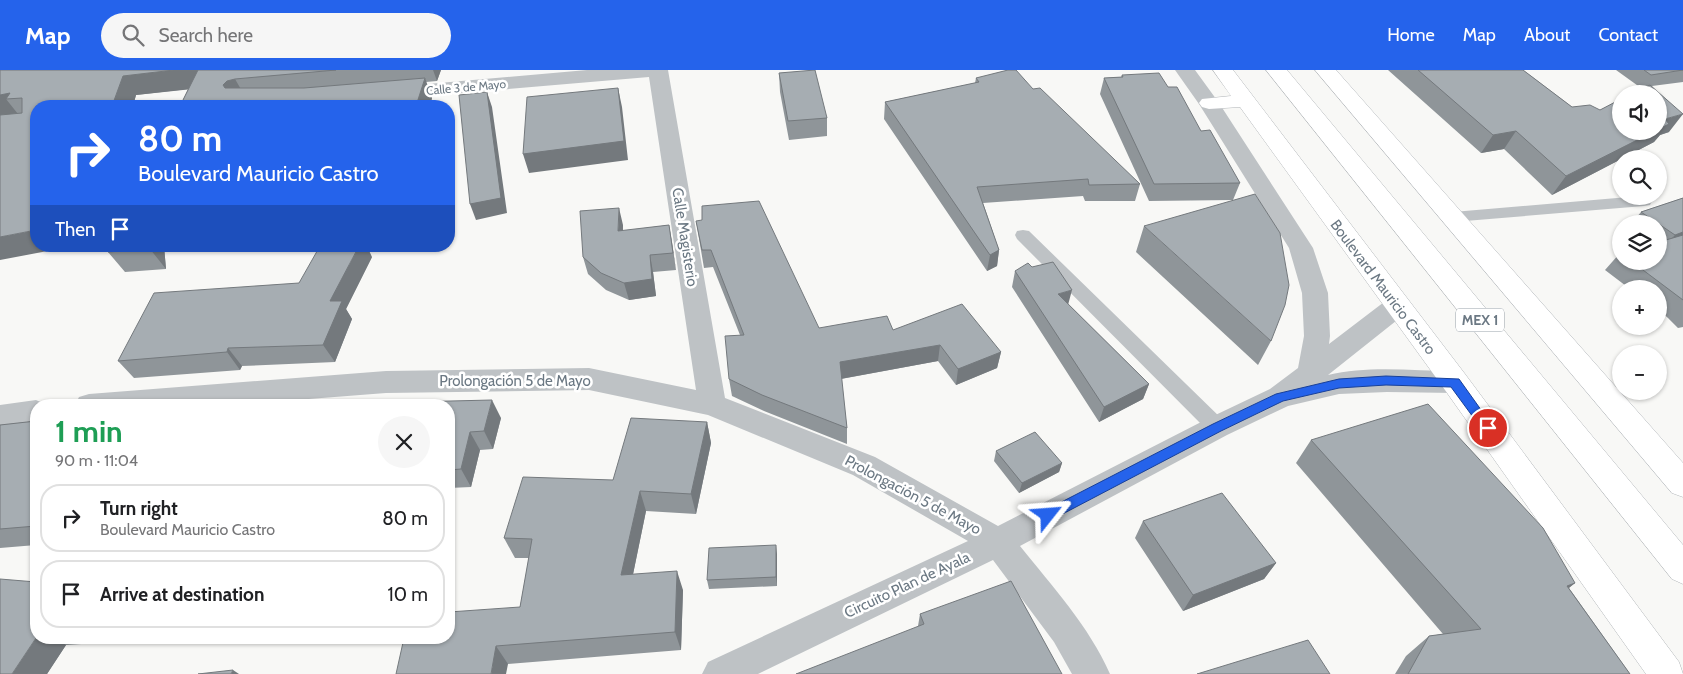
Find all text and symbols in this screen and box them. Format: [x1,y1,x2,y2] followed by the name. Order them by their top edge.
[101,13,451,58] search box
[25,21,71,50] text: Map
[119,21,147,49] icon: search
[159,24,253,47] text: Search here
[1387,24,1435,46] text: Home
[1463,24,1496,46] text: Map
[1524,24,1570,46] text: About
[1598,24,1658,46] text: Contact
[425,76,507,98] street label: Calle 3 de Mayo
[1612,85,1667,400] map controls
[1612,85,1667,140] button: sound
[138,117,222,160] text: 80 m
[55,120,120,185] icon: right
[1612,150,1667,205] button: search
[138,160,379,187] text: Boulevard Mauricio Castro
[668,186,702,288] street label: Calle Magisterio
[106,215,134,243] icon: arrive
[1612,215,1667,270] button: layers
[1326,216,1440,358] street label: Boulevard Mauricio Castro
[55,218,96,241] text: Then
[1612,280,1667,335] button: +
[1456,308,1504,332] road number: MEX 1
[1612,345,1667,400] button: −
[439,372,591,390] street label: Prolongación 5 de Mayo
[1467,407,1509,449] pin
[55,413,123,450] text: 1 min
[1474,414,1502,442] icon: arrive
[378,416,430,468] button: close
[55,451,138,470] text: 90 m · 11:04
[842,451,984,539] street label: Prolongación 5 de Mayo
[1021,488,1073,540] position arrow
[100,497,178,520] text: Turn right
[57,504,85,532] icon: right
[382,507,428,530] text: 80 m
[100,520,275,539] text: Boulevard Mauricio Castro
[841,548,973,622] street label: Circuito Plan de Ayala
[57,580,85,608] icon: arrive
[100,583,264,606] text: Arrive at destination
[388,583,428,606] text: 10 m

